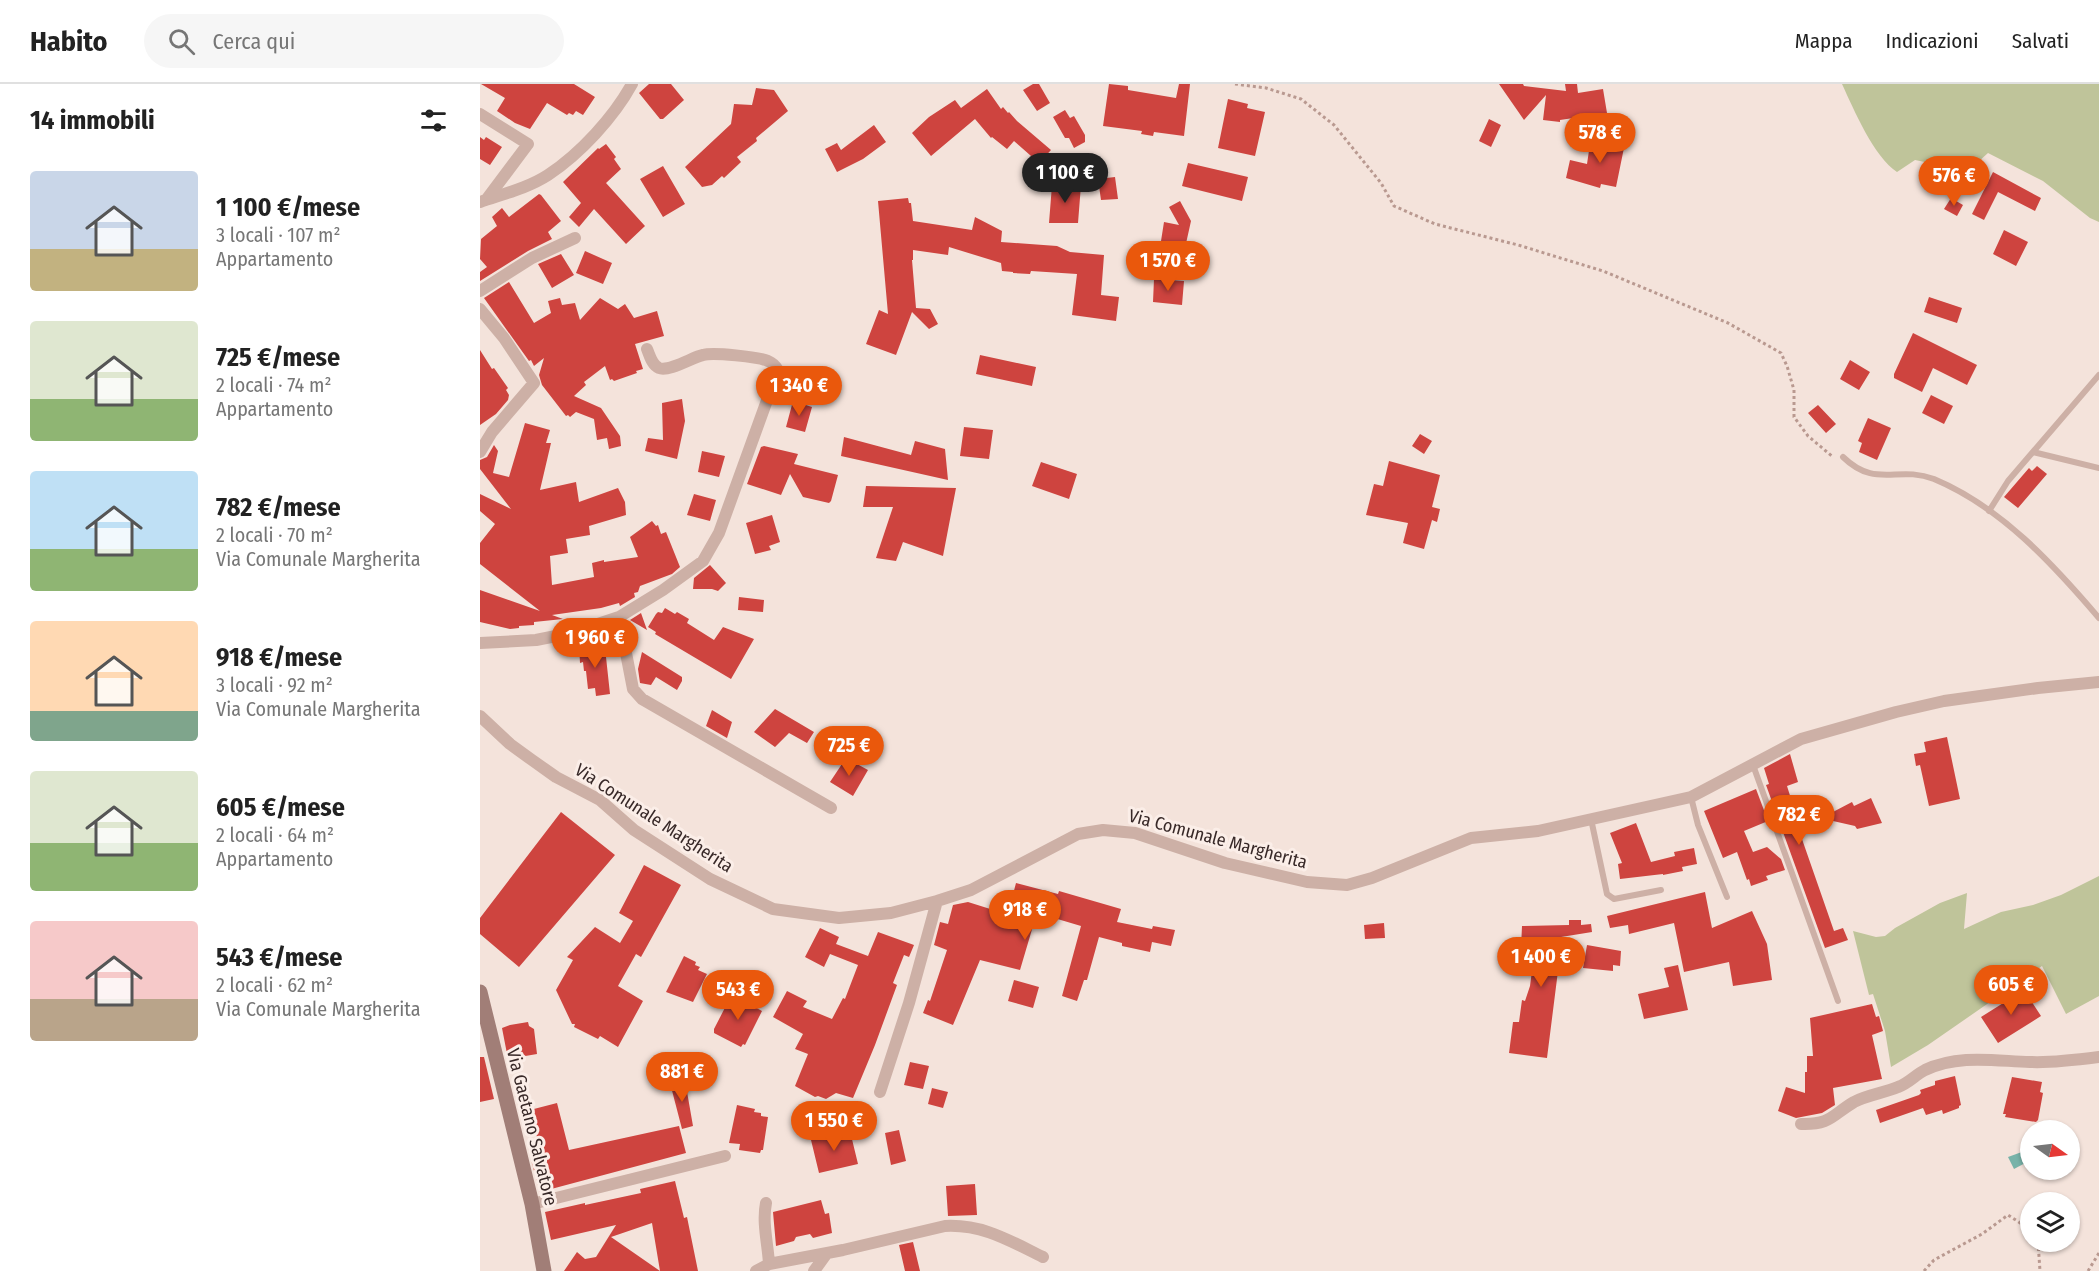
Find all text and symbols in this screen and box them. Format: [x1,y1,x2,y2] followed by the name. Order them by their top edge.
[144,14,564,68] search box
[30,25,108,58] text: Habito
[165,25,198,58] icon: search
[213,28,295,55] text: Cerca qui
[1795,28,1852,54] text: Mappa
[1885,28,1979,54] text: Indicazioni
[2012,28,2069,54] text: Salvati
[417,104,450,137] icon: filters
[30,105,155,136] text: 14 immobili
[1558,113,1642,164] pin: 578 €
[1578,120,1622,144] text: 578 €
[1010,153,1120,204] pin: 1 100 €
[1912,156,1996,207] pin: 576 €
[1036,160,1094,184] text: 1 100 €
[1933,163,1975,187] text: 576 €
[216,192,360,223] text: 1 100 €/mese
[78,195,150,267] icon: home
[216,223,341,247] text: 3 locali · 107 m²
[1113,241,1223,292] pin: 1 570 €
[216,247,333,271] text: Appartamento
[1140,248,1196,272] text: 1 570 €
[216,342,340,373] text: 725 €/mese
[78,345,150,417] icon: home
[744,366,854,417] pin: 1 340 €
[216,373,331,397] text: 2 locali · 74 m²
[770,373,828,397] text: 1 340 €
[216,397,333,421] text: Appartamento
[216,492,341,523] text: 782 €/mese
[78,495,150,567] icon: home
[216,523,333,547] text: 2 locali · 70 m²
[216,547,421,571] text: Via Comunale Margherita
[540,618,650,669] pin: 1 960 €
[565,625,625,649] text: 1 960 €
[216,642,342,673] text: 918 €/mese
[78,645,150,717] icon: home
[216,673,333,697] text: 3 locali · 92 m²
[216,697,421,721] text: Via Comunale Margherita
[807,726,891,777] pin: 725 €
[828,733,870,757] text: 725 €
[571,759,737,877] street label: Via Comunale Margherita
[216,792,345,823] text: 605 €/mese
[78,795,150,867] icon: home
[1757,795,1841,846] pin: 782 €
[1778,802,1820,826] text: 782 €
[1126,805,1310,873] street label: Via Comunale Margherita
[216,823,334,847] text: 2 locali · 64 m²
[216,847,333,871] text: Appartamento
[983,890,1067,941] pin: 918 €
[1003,897,1047,921] text: 918 €
[1486,937,1596,988] pin: 1 400 €
[216,942,342,973] text: 543 €/mese
[1511,944,1571,968] text: 1 400 €
[78,945,150,1017] icon: home
[1969,965,2053,1016] pin: 605 €
[696,970,780,1021] pin: 543 €
[1988,972,2034,996] text: 605 €
[216,973,333,997] text: 2 locali · 62 m²
[716,977,760,1001] text: 543 €
[216,997,421,1021] text: Via Comunale Margherita
[502,1046,562,1208] street label: Via Gaetano Salvatore
[640,1052,724,1103] pin: 881 €
[660,1059,704,1083] text: 881 €
[779,1101,889,1152] pin: 1 550 €
[805,1108,863,1132] text: 1 550 €
[2020,1120,2080,1180] north arrow
[2020,1120,2080,1252] map controls
[2020,1192,2080,1252] button: layers

